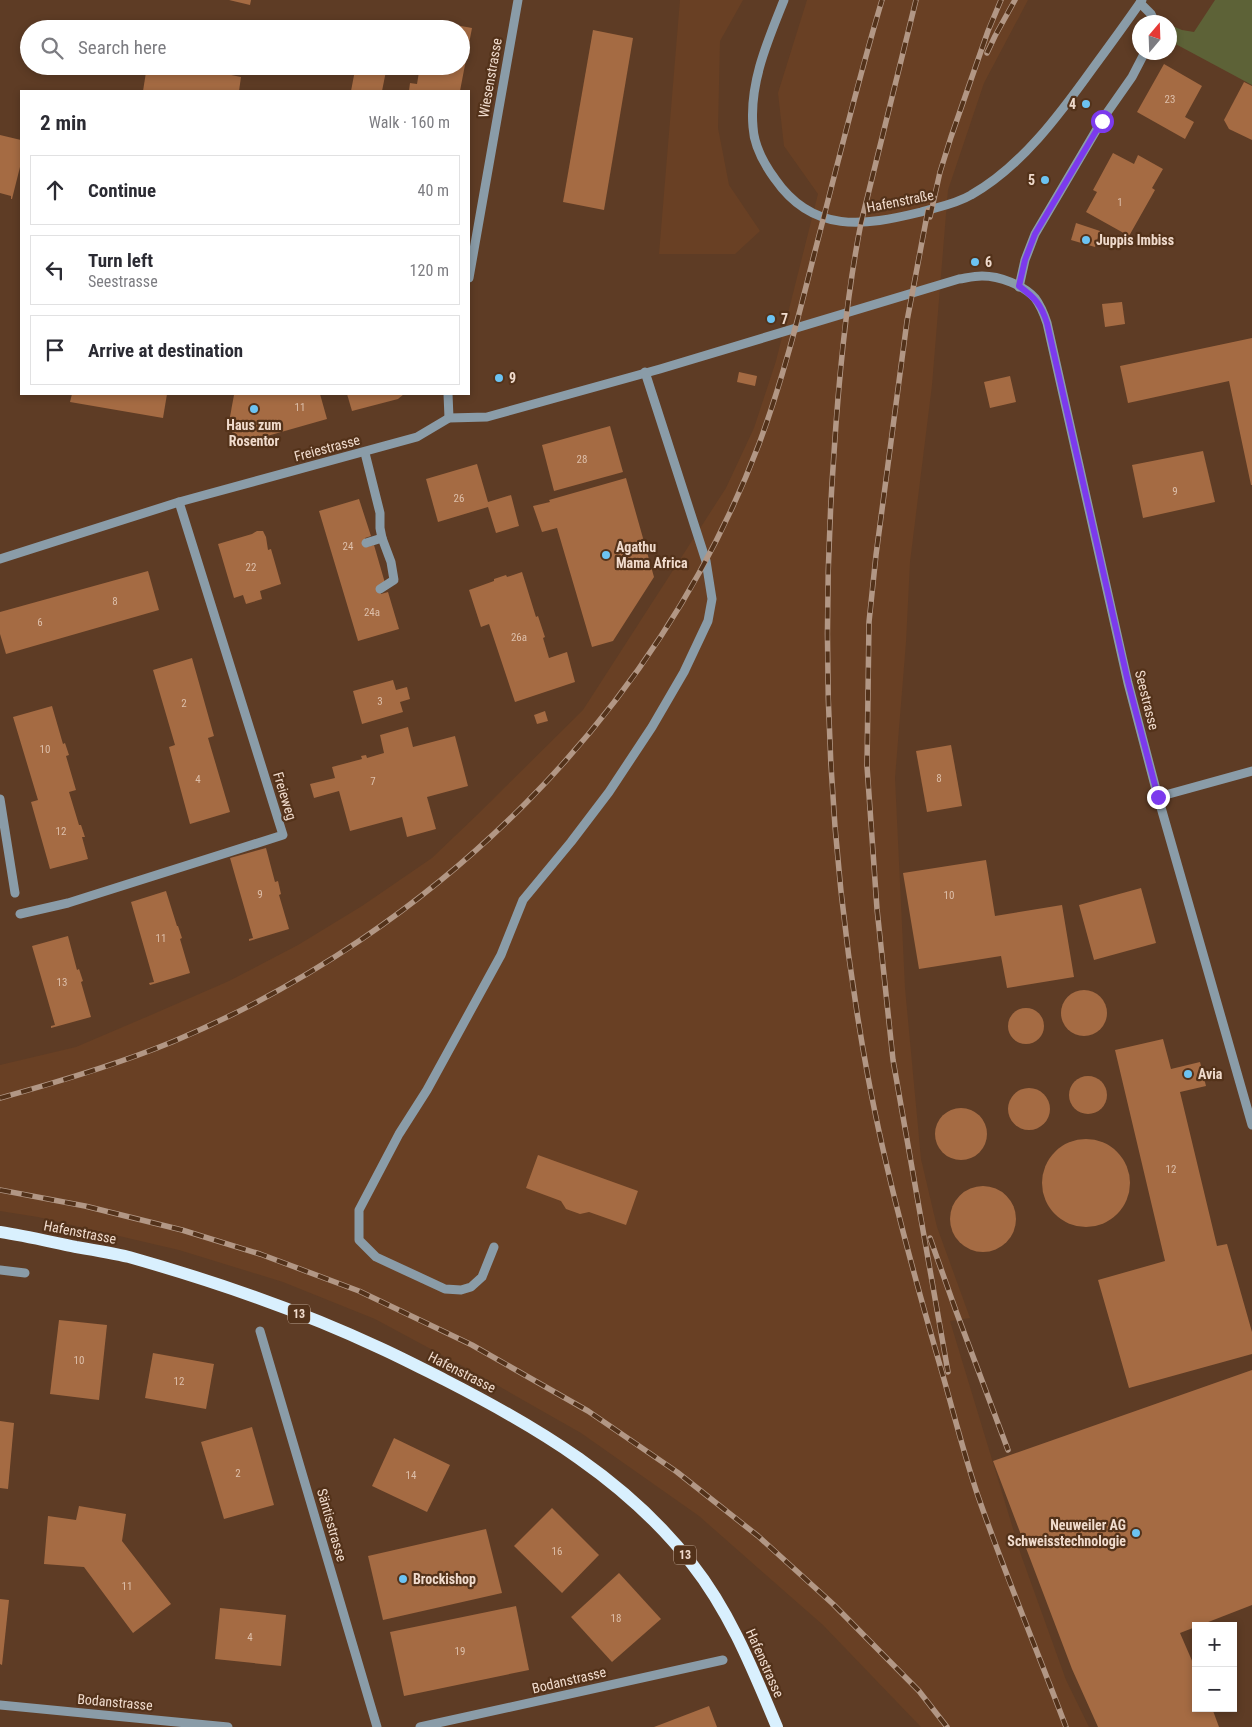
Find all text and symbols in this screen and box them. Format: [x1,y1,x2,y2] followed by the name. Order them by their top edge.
[1132,15,1177,60] north arrow
[20,20,470,75] search box
[38,34,66,62] icon: search
[78,36,166,59] text: Search here
[475,36,505,119] street label: Wiesenstrasse
[1165,93,1175,106] house number: 23
[1069,96,1076,112] place label: 4
[1080,98,1092,110] marker: 4
[1091,110,1114,133] route start
[40,111,87,135] text: 2 min
[369,113,450,132] text: Walk · 160 m
[1028,172,1035,188] place label: 5
[1039,174,1051,186] marker: 5
[41,176,69,204] icon: ahead
[88,179,156,202] text: Continue
[417,181,449,200] text: 40 m
[865,187,935,215] street label: Hafenstraße
[1117,196,1123,209] house number: 1
[1096,232,1174,248] place label: Juppis Imbiss
[1080,234,1092,246] marker: Juppis Imbiss
[88,249,153,272] text: Turn left
[985,254,992,270] place label: 6
[41,256,69,284] icon: left
[969,256,981,268] marker: 6
[410,261,449,280] text: 120 m
[88,272,158,291] text: Seestrasse
[781,311,788,327] place label: 7
[765,313,777,325] marker: 7
[41,336,69,364] icon: arrive
[88,339,243,362] text: Arrive at destination
[509,370,516,386] place label: 9
[493,372,505,384] marker: 9
[295,401,305,414] house number: 11
[248,403,260,415] marker: Haus zum Rosentor
[226,417,282,449] place label: Haus zum Rosentor
[292,431,362,464] street label: Freiestrasse
[577,453,587,466] house number: 28
[1172,485,1178,498] house number: 9
[454,492,464,505] house number: 26
[616,539,688,571] place label: Agathu Mama Africa
[343,540,354,553] house number: 24
[600,549,612,561] marker: Agathu Mama Africa
[246,561,256,574] house number: 22
[112,595,118,608] house number: 8
[364,606,380,619] house number: 24a
[37,616,43,629] house number: 6
[511,631,527,644] house number: 26a
[1132,668,1162,732] street label: Seestrasse
[377,695,383,708] house number: 3
[181,697,187,710] house number: 2
[40,743,50,756] house number: 10
[270,770,300,822] street label: Freieweg
[936,772,942,785] house number: 8
[195,773,201,786] house number: 4
[370,775,376,788] house number: 7
[1147,786,1170,809] route end
[56,825,66,838] house number: 12
[257,888,263,901] house number: 9
[944,889,954,902] house number: 10
[156,932,166,945] house number: 11
[57,976,67,989] house number: 13
[1198,1066,1223,1082] place label: Avia
[1182,1068,1194,1080] marker: Avia
[1166,1163,1176,1176] house number: 12
[42,1217,118,1247] street label: Hafenstrasse
[288,1305,310,1324] road number: 13
[426,1348,499,1396] street label: Hafenstrasse
[74,1354,84,1367] house number: 10
[174,1375,184,1388] house number: 12
[235,1467,241,1480] house number: 2
[406,1469,417,1482] house number: 14
[314,1487,350,1564] street label: Säntisstrasse
[1007,1517,1126,1549] place label: Neuweiler AG Schweisstechnologie
[1130,1527,1142,1539] marker: Neuweiler AG Schweisstechnologie
[552,1545,562,1558] house number: 16
[674,1546,696,1564] road number: 13
[413,1571,476,1587] place label: Brockishop
[397,1573,409,1585] marker: Brockishop
[122,1580,132,1593] house number: 11
[611,1612,621,1625] house number: 18
[1192,1622,1237,1712] map controls
[1192,1622,1237,1667] button: +
[743,1626,787,1700] street label: Hafenstrasse
[247,1631,253,1644] house number: 4
[455,1645,465,1658] house number: 19
[530,1664,608,1696] street label: Bodanstrasse
[1192,1667,1237,1712] button: −
[77,1691,154,1713] street label: Bodanstrasse

